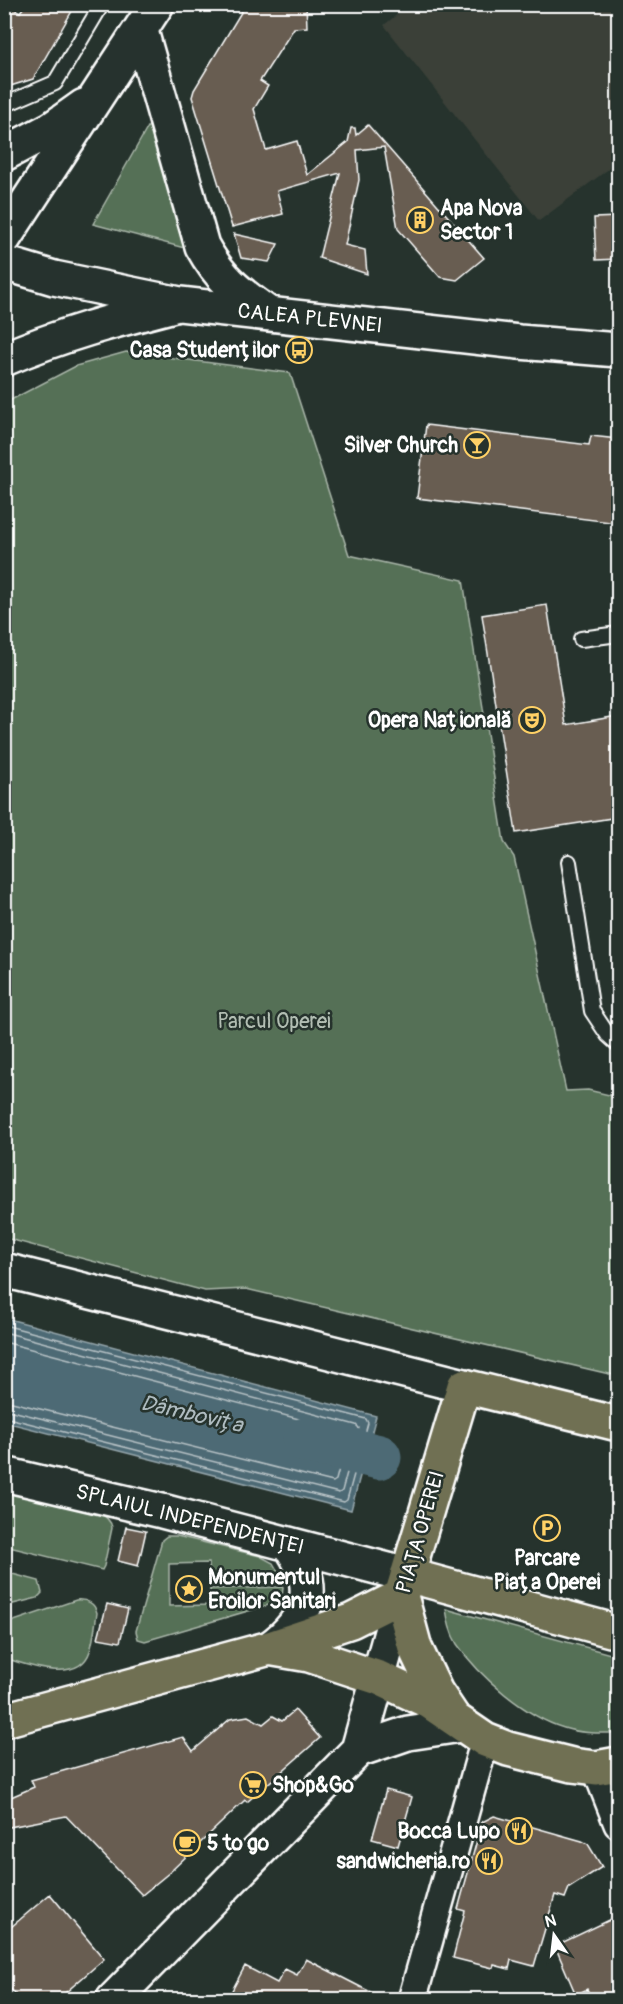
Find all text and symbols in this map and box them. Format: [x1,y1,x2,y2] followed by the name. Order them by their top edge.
[440,195,523,246] place label: Apa Nova Sector 1
[405,205,435,235] building icon: Apa Nova Sector 1
[236,297,384,340] street label: CALEA PLEVNEI
[284,335,314,365] bus stop icon: Casa Studenților
[130,337,280,364] place label: Casa Studenților
[462,430,492,460] bar icon: Silver Church
[344,432,458,459] place label: Silver Church
[517,705,547,735] theatre icon: Opera Națională
[368,707,512,734] place label: Opera Națională
[217,1008,331,1035] park label: Parcul Operei
[138,1389,247,1440] water label: Dâmbovița
[390,1468,451,1596] street label: PIAȚA OPEREI
[73,1478,307,1561] street label: SPLAIUL INDEPENDENȚEI
[532,1513,562,1543] parking icon: Parcare Piața Operei
[494,1545,601,1596] place label: Parcare Piața Operei
[208,1564,336,1615] place label: Monumentul Eroilor Sanitari
[174,1574,204,1604] place icon: Monumentul Eroilor Sanitari
[238,1770,268,1800] supermarket icon: Shop&Go
[272,1772,355,1799] place label: Shop&Go
[504,1816,534,1846] restaurant icon: Bocca Lupo
[398,1818,501,1845] place label: Bocca Lupo
[172,1828,202,1858] cafe icon: 5 to go
[207,1830,270,1857] place label: 5 to go
[474,1846,504,1876] restaurant icon: sandwicheria.ro
[337,1848,471,1875] place label: sandwicheria.ro
[524,1905,584,1965] north arrow
[543,1910,558,1932] text: N

